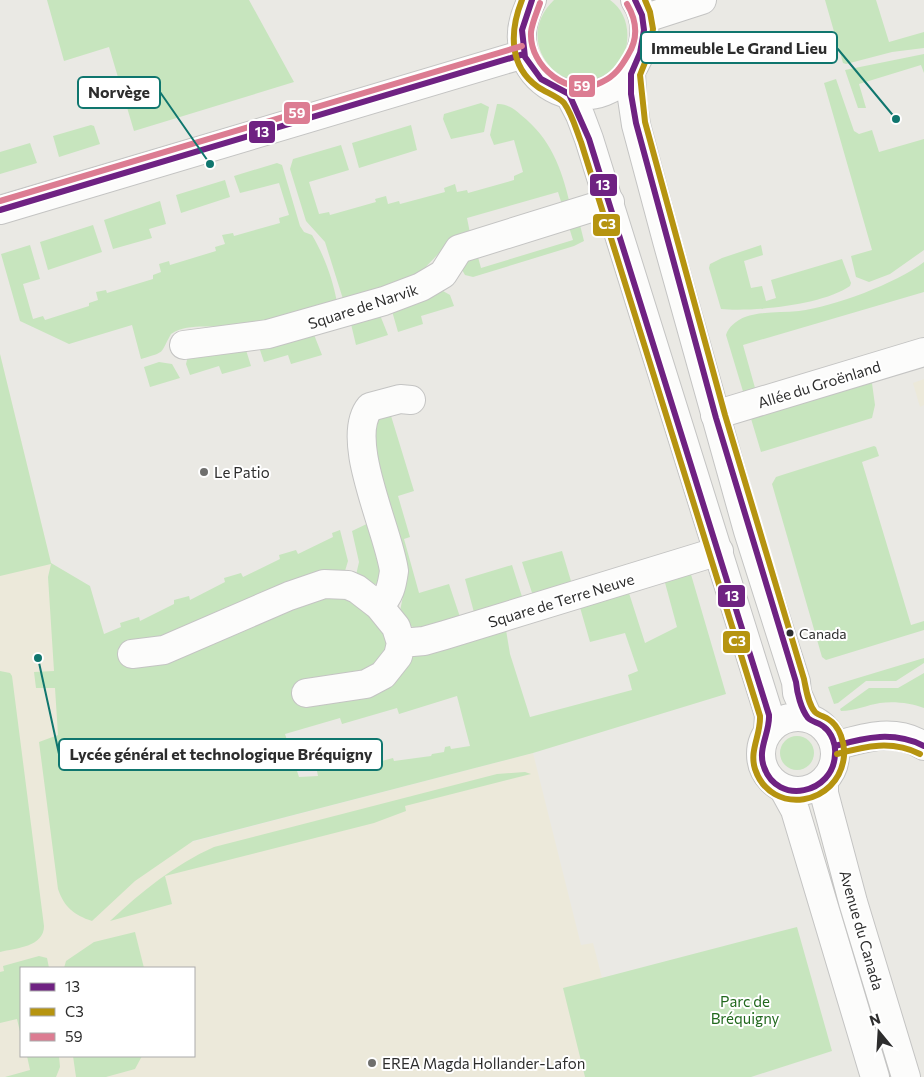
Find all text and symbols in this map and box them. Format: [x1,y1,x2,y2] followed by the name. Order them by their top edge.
[641,32,837,63] callout: Immeuble Le Grand Lieu
[651,38,827,57] text: Immeuble Le Grand Lieu
[568,74,596,98] line badge: 59
[78,77,160,108] callout: Norvège
[574,77,591,94] text: 59
[88,82,150,101] text: Norvège
[283,101,311,125] line badge: 59
[289,104,306,121] text: 59
[248,120,276,144] line badge: 13
[255,123,269,140] text: 13
[589,173,618,197] line badge: 13
[596,176,610,193] text: 13
[592,213,621,237] line badge: C3
[598,215,616,232] text: C3
[306,280,420,332] street label: Square de Narvik
[755,357,883,411] street label: Allée du Groënland
[214,463,270,481] place label: Le Patio
[198,466,210,478] marker: Le Patio
[486,569,636,631] street label: Square de Terre Neuve
[717,584,746,608] line badge: 13
[725,587,739,604] text: 13
[799,625,847,642] place label: Canada
[785,628,795,638] marker: Canada
[722,630,751,654] line badge: C3
[728,632,746,649] text: C3
[59,739,382,770] callout: Lycée général et technologique Bréquigny
[69,744,373,763] text: Lycée général et technologique Bréquigny
[836,868,888,992] street label: Avenue du Canada
[20,967,195,1057] legend
[65,977,80,995] text: 13
[711,992,780,1027] park label: Parc de Bréquigny
[65,1002,84,1020] text: C3
[854,1007,904,1057] north arrow
[867,1009,882,1029] text: N
[65,1027,83,1045] text: 59
[382,1054,585,1072] place label: EREA Magda Hollander-Lafon
[366,1057,378,1069] marker: EREA Magda Hollander-Lafon

